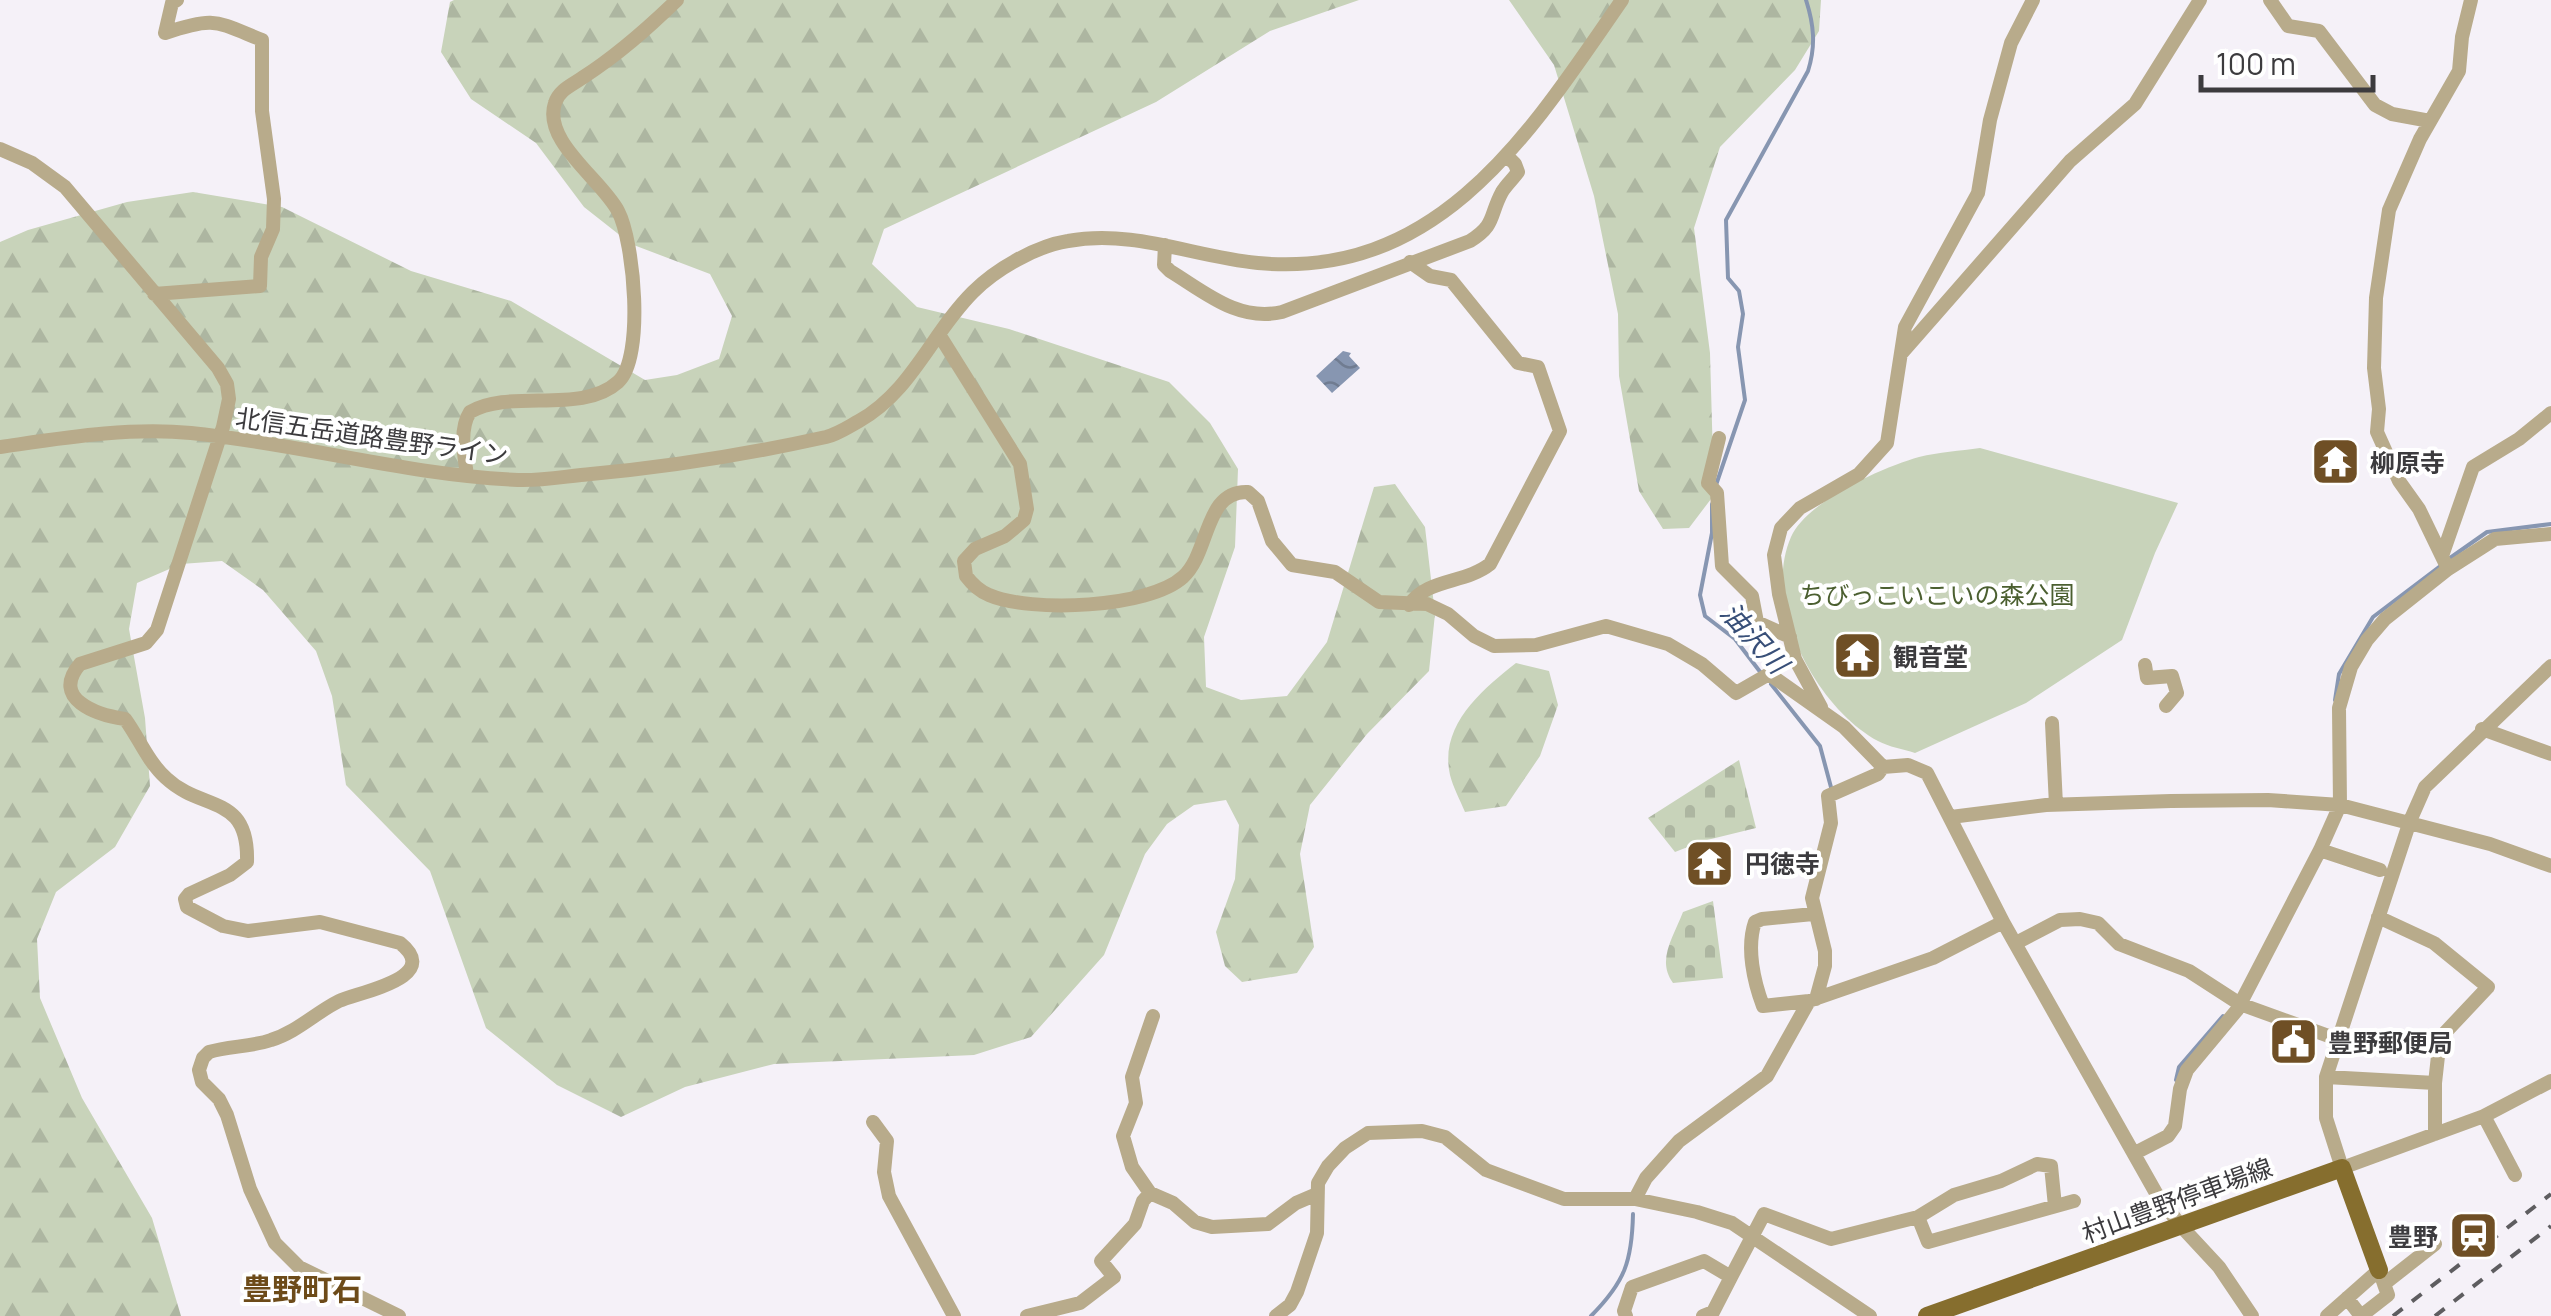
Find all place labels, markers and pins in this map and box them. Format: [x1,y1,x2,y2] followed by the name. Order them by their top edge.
[2309,436,2361,488] temple icon: 柳原寺
[2370,445,2445,480] place label: 柳原寺
[1832,630,1884,682] temple icon: 観音堂
[1893,639,1968,674] place label: 観音堂
[1684,837,1736,889] temple icon: 円徳寺
[1745,846,1820,881] place label: 円徳寺
[2267,1016,2319,1068] public building icon: 豊野郵便局
[2328,1025,2453,1060] place label: 豊野郵便局
[2447,1210,2499,1262] station icon: 豊野
[2388,1219,2438,1254] place label: 豊野

